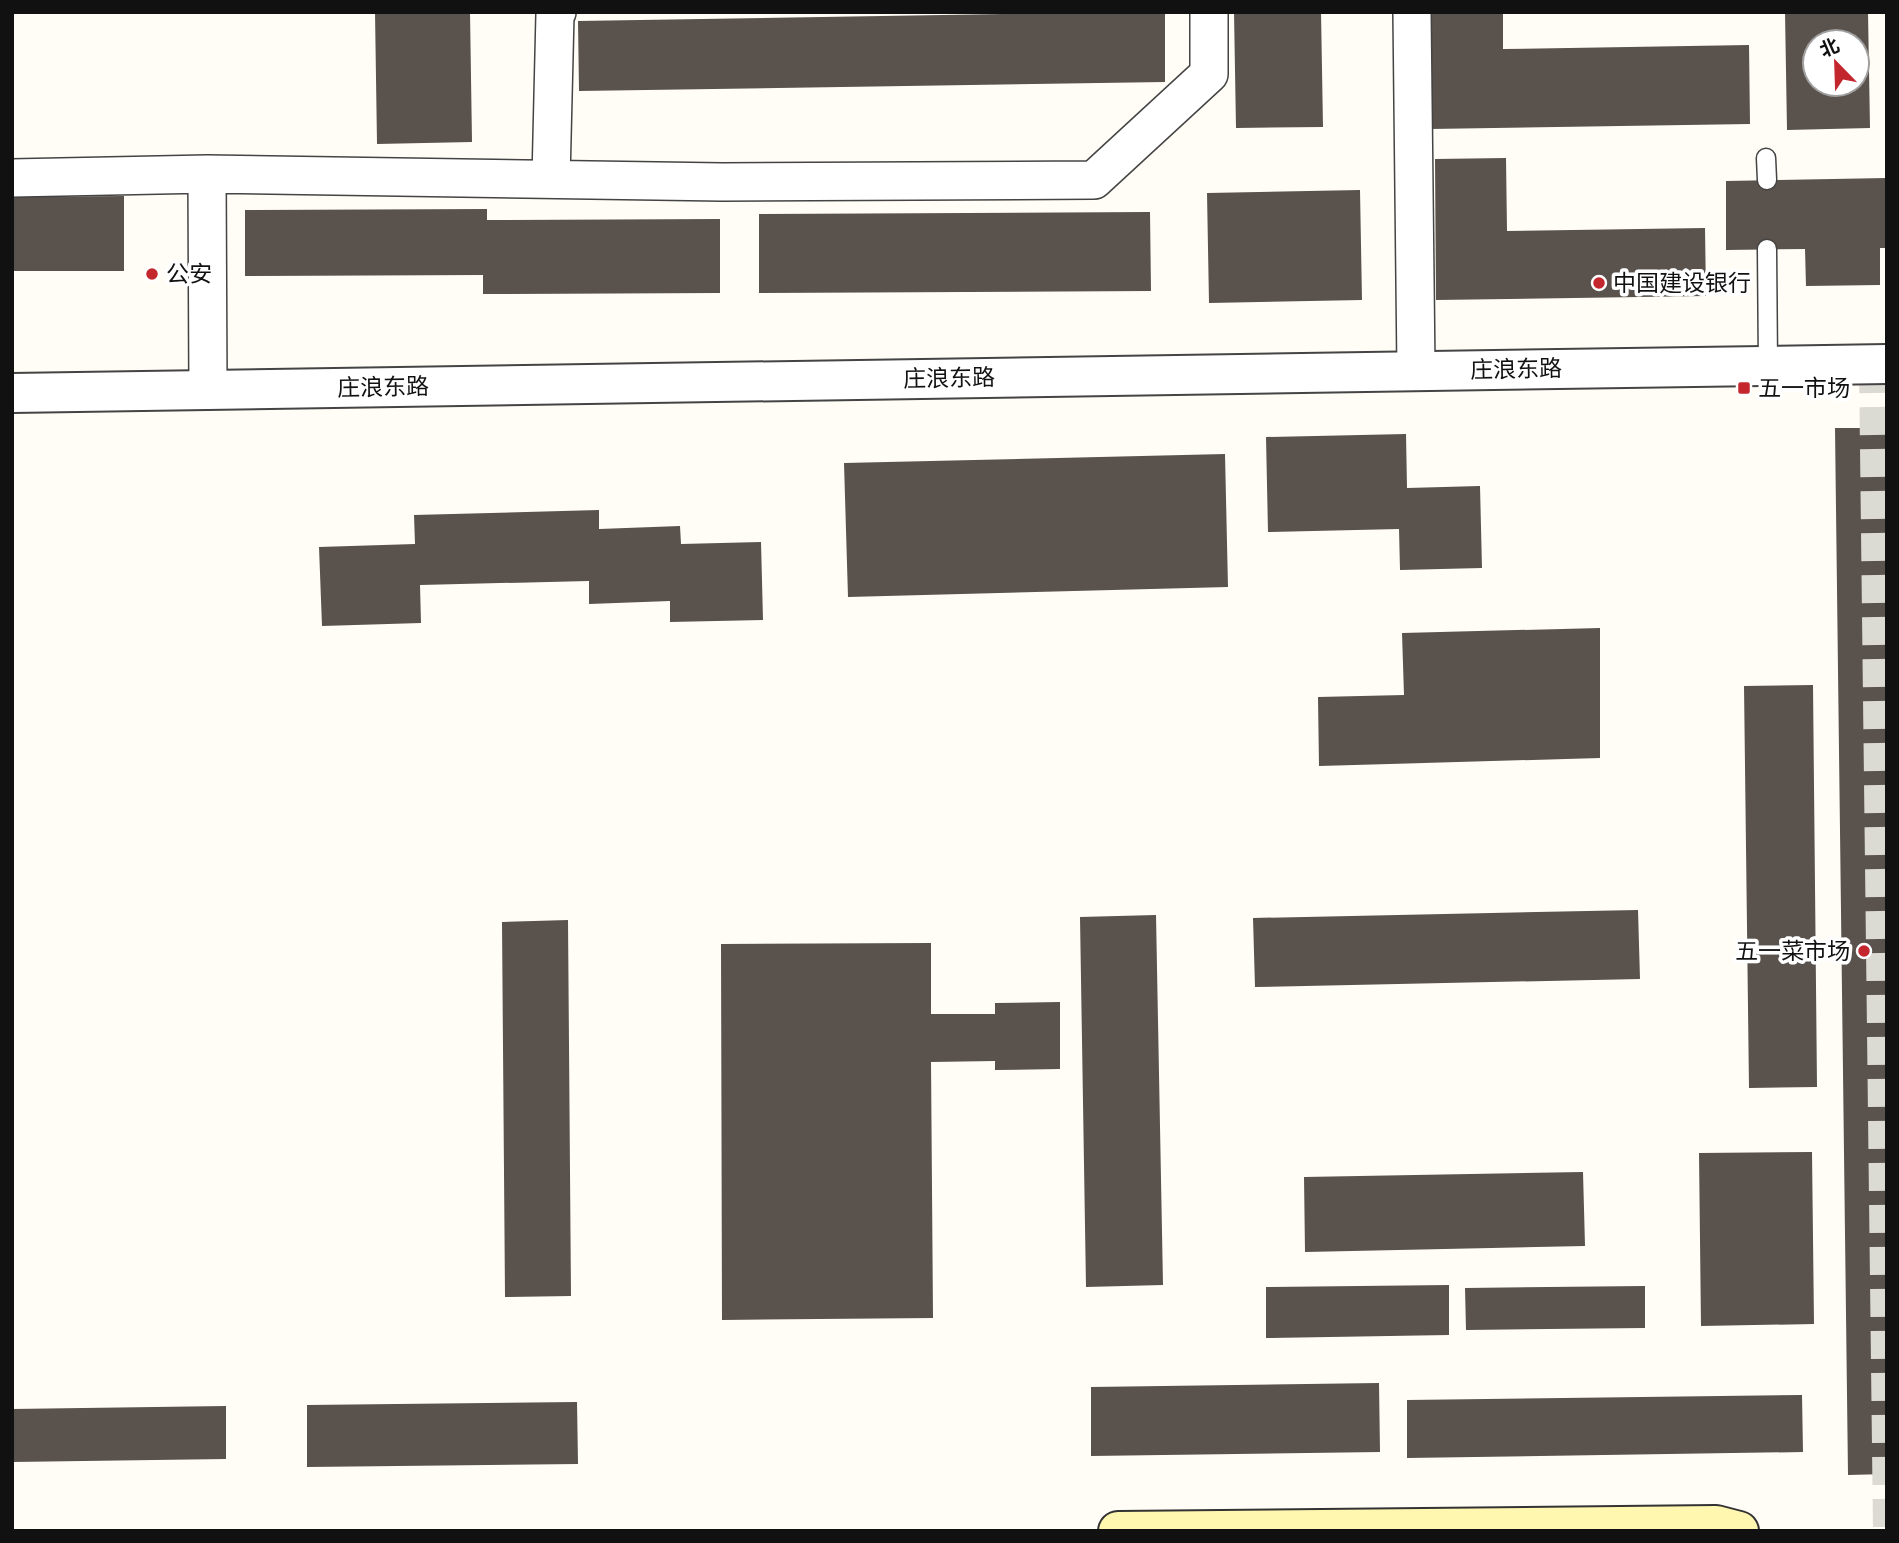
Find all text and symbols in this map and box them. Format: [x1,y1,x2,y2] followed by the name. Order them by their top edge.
[1801,28,1871,98] north arrow
[1815,30,1843,63] text: 北
[166,255,212,289] place label: 公安
[1613,264,1751,298] place label: 中国建设银行
[144,266,160,282] marker: 公安
[1591,275,1607,291] marker: 中国建设银行
[1470,349,1562,385] street label: 庄浪东路
[903,358,995,394] street label: 庄浪东路
[337,367,429,403] street label: 庄浪东路
[1758,369,1850,403] place label: 五一市场
[1736,380,1752,396] marker: 五一市场
[1735,932,1850,966] place label: 五一菜市场
[1856,943,1872,959] marker: 五一菜市场

